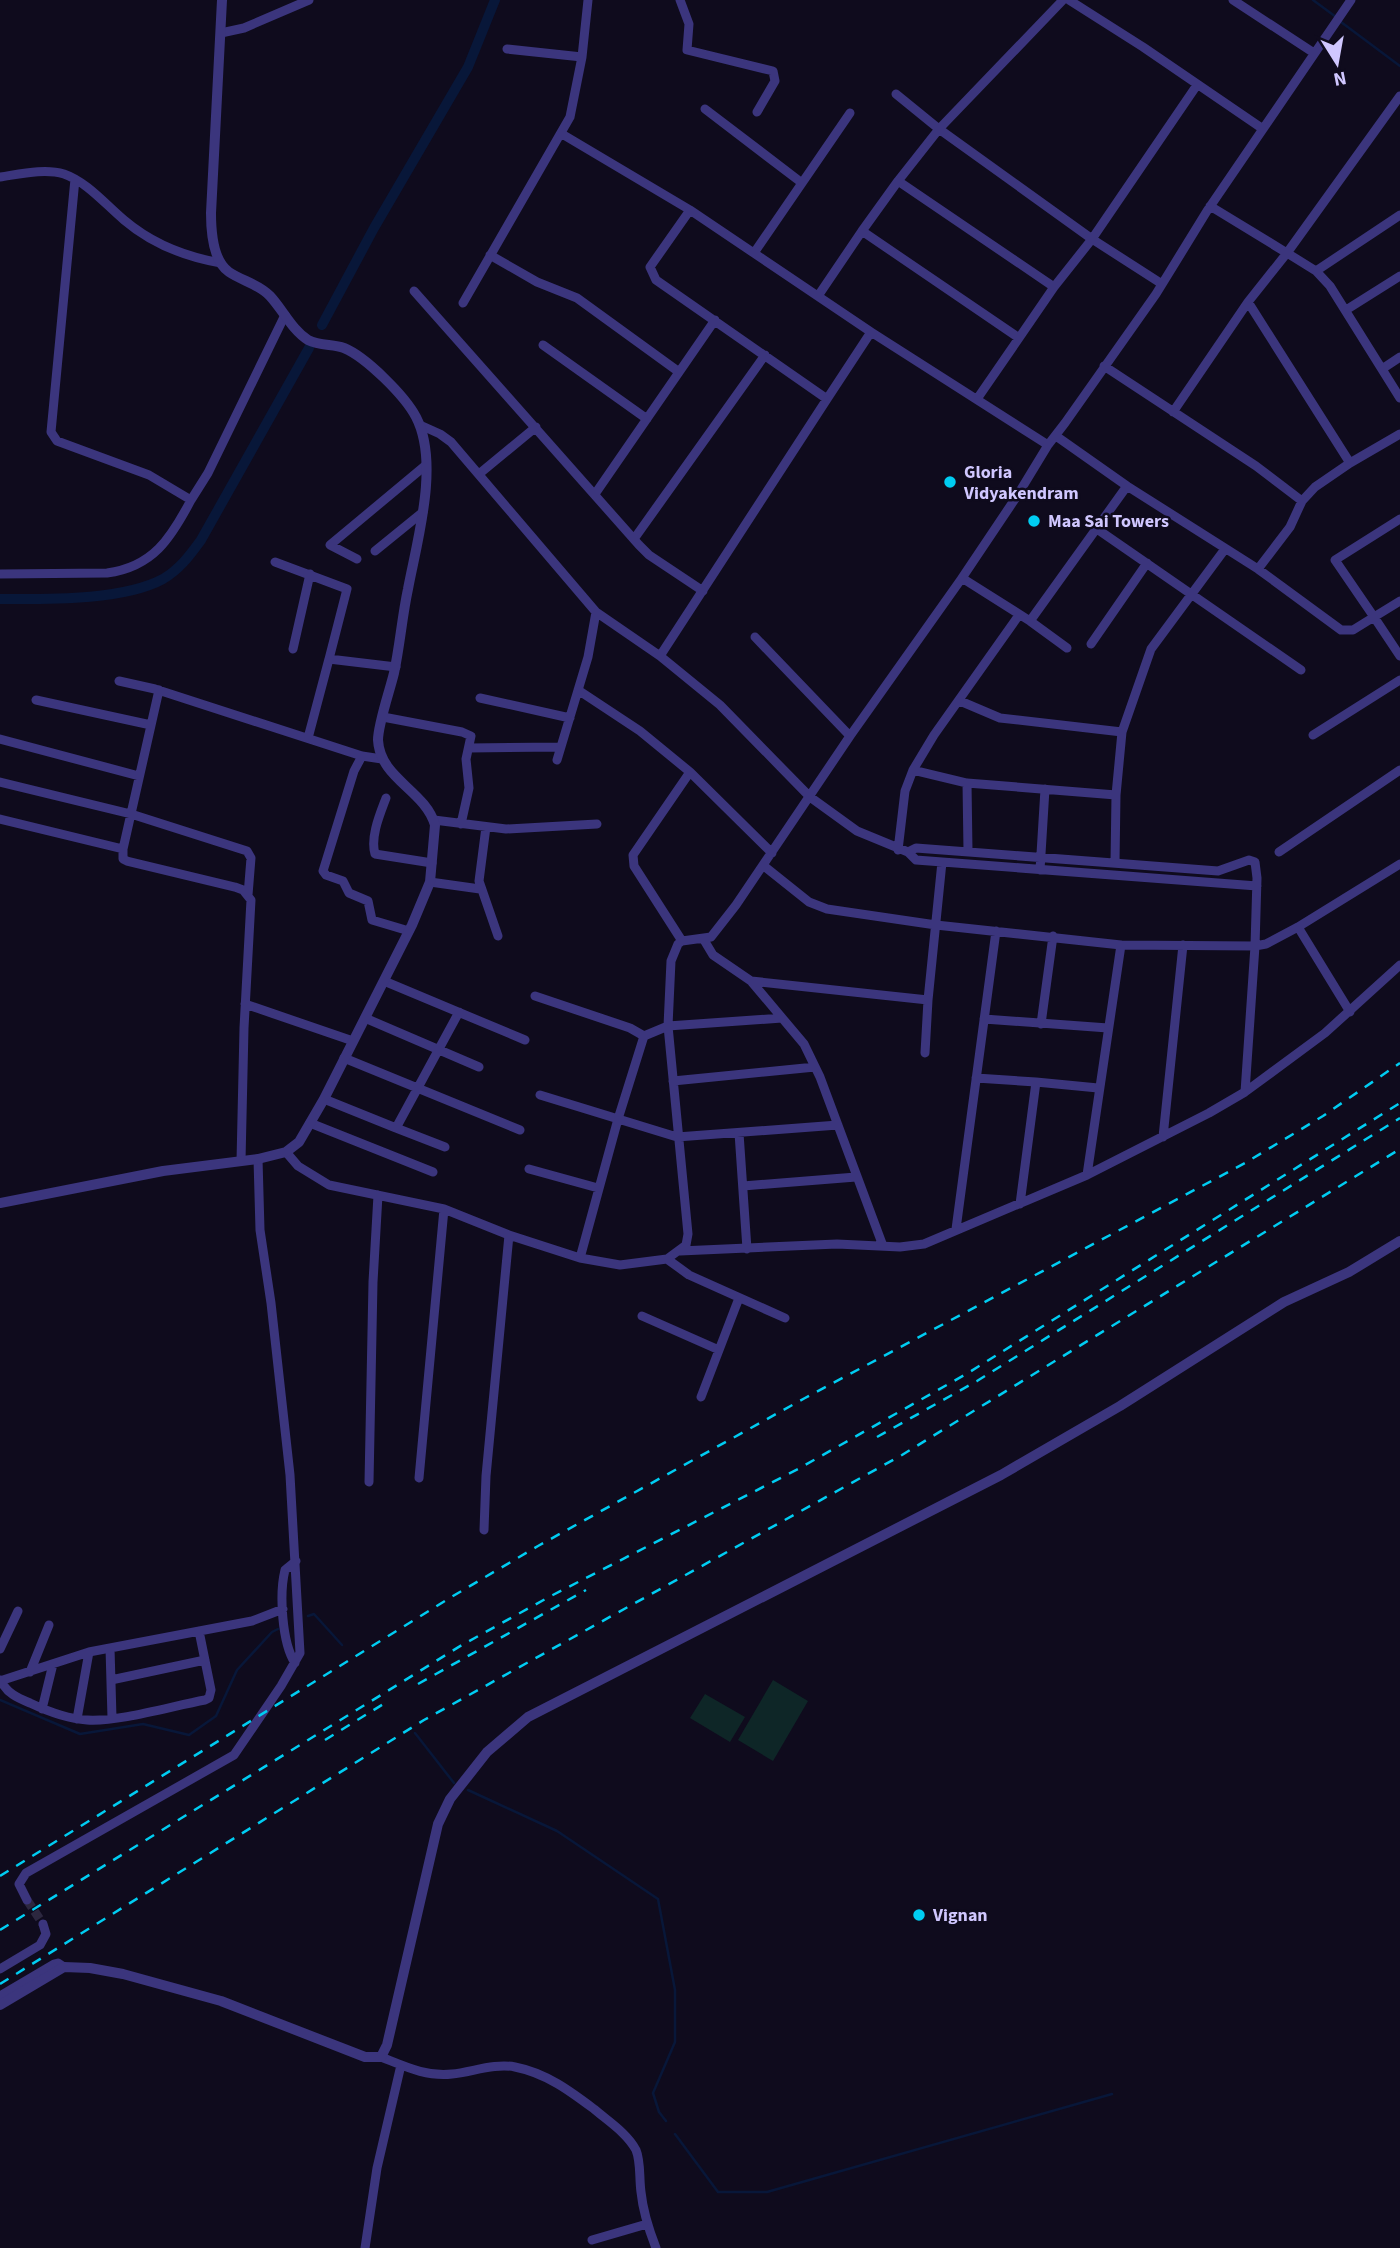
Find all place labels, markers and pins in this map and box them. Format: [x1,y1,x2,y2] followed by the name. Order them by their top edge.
[963,460,1079,506] place label: Gloria Vidyakendram
[942,474,958,490] marker: Gloria Vidyakendram
[1048,509,1169,534] place label: Maa Sai Towers
[1026,513,1042,529] marker: Maa Sai Towers
[932,1903,988,1928] place label: Vignan
[911,1907,927,1923] marker: Vignan

